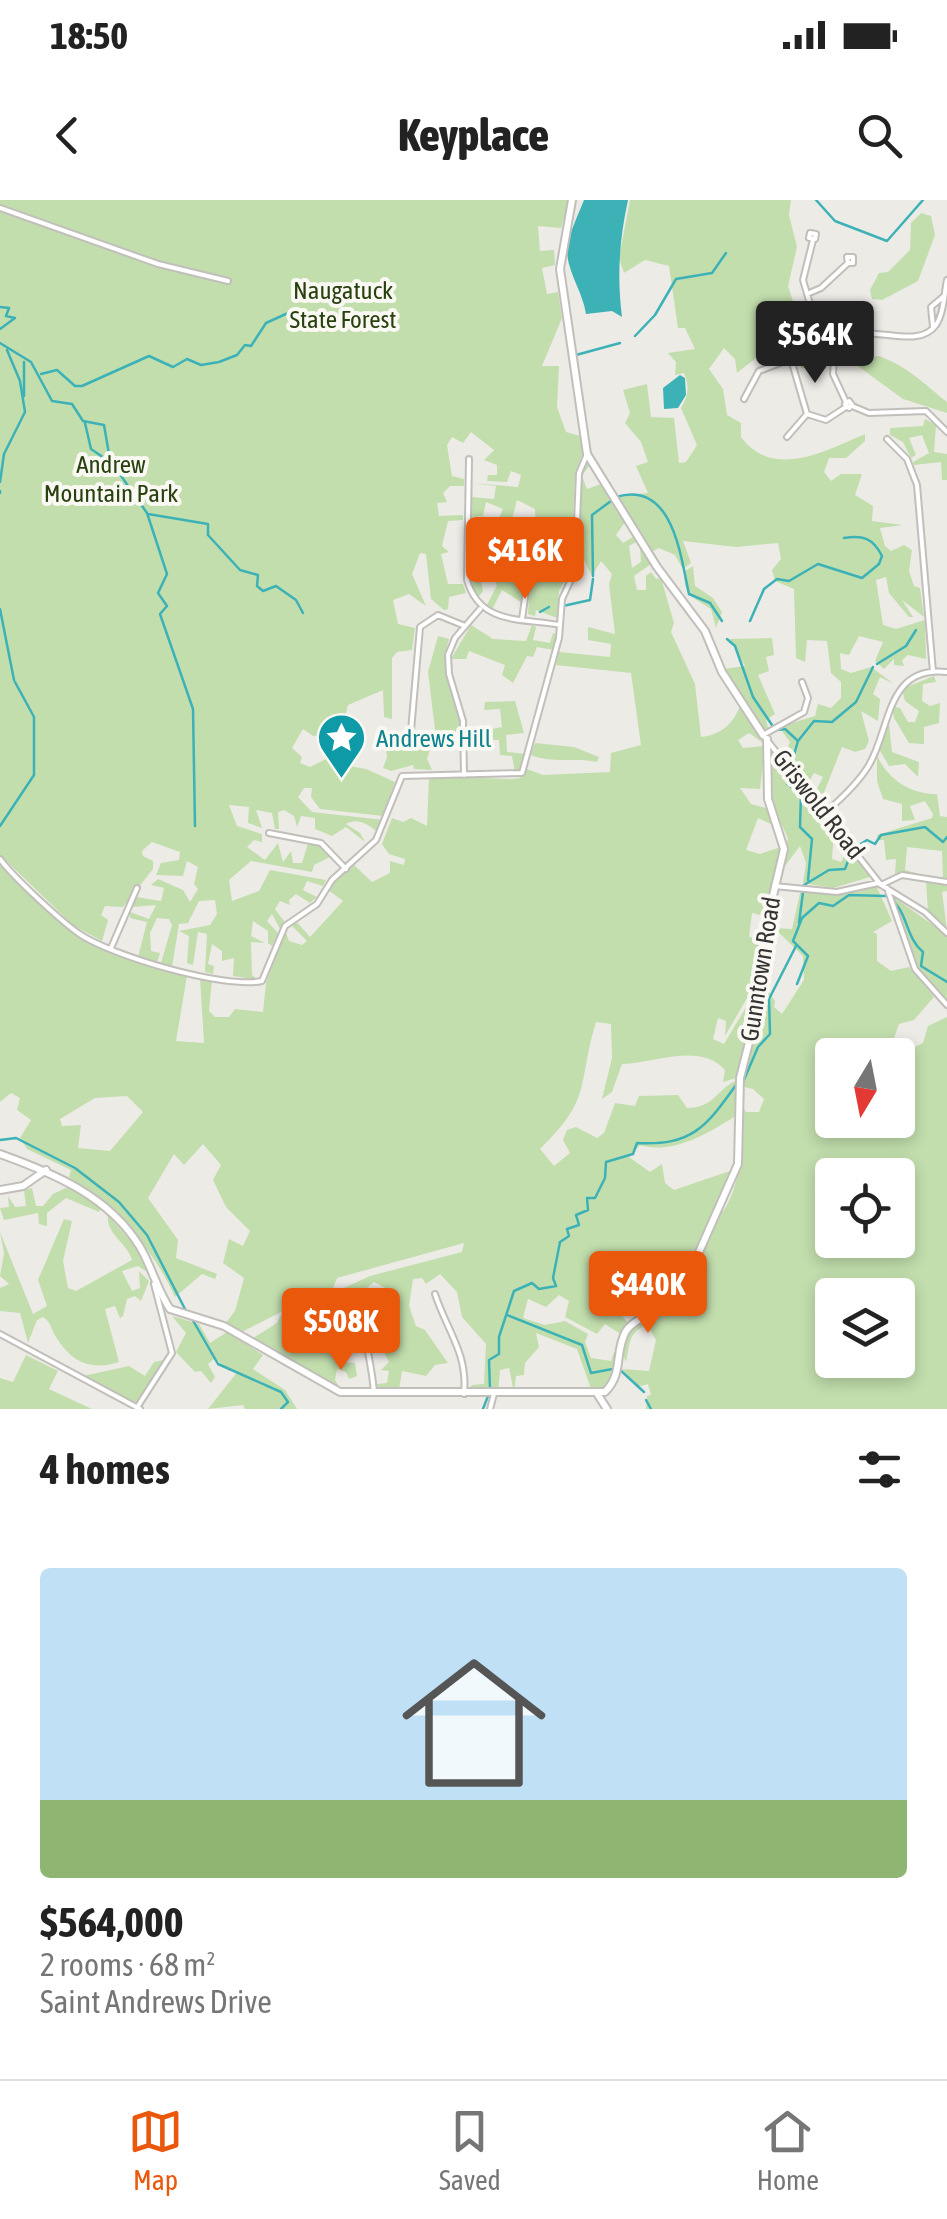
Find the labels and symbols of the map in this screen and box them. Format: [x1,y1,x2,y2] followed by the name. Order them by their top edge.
[289,276,397,333] park label: Naugatuck State Forest
[745,301,885,386] pin: $564K
[44,450,178,507] park label: Andrew Mountain Park
[455,517,595,602] pin: $416K
[315,712,367,780] place icon: Andrews Hill
[376,724,492,752] place label: Andrews Hill
[768,744,870,864] street label: Griswold Road
[735,895,785,1043] street label: Gunntown Road
[815,1038,915,1138] north arrow
[578,1251,718,1336] pin: $440K
[271,1288,411,1373] pin: $508K

